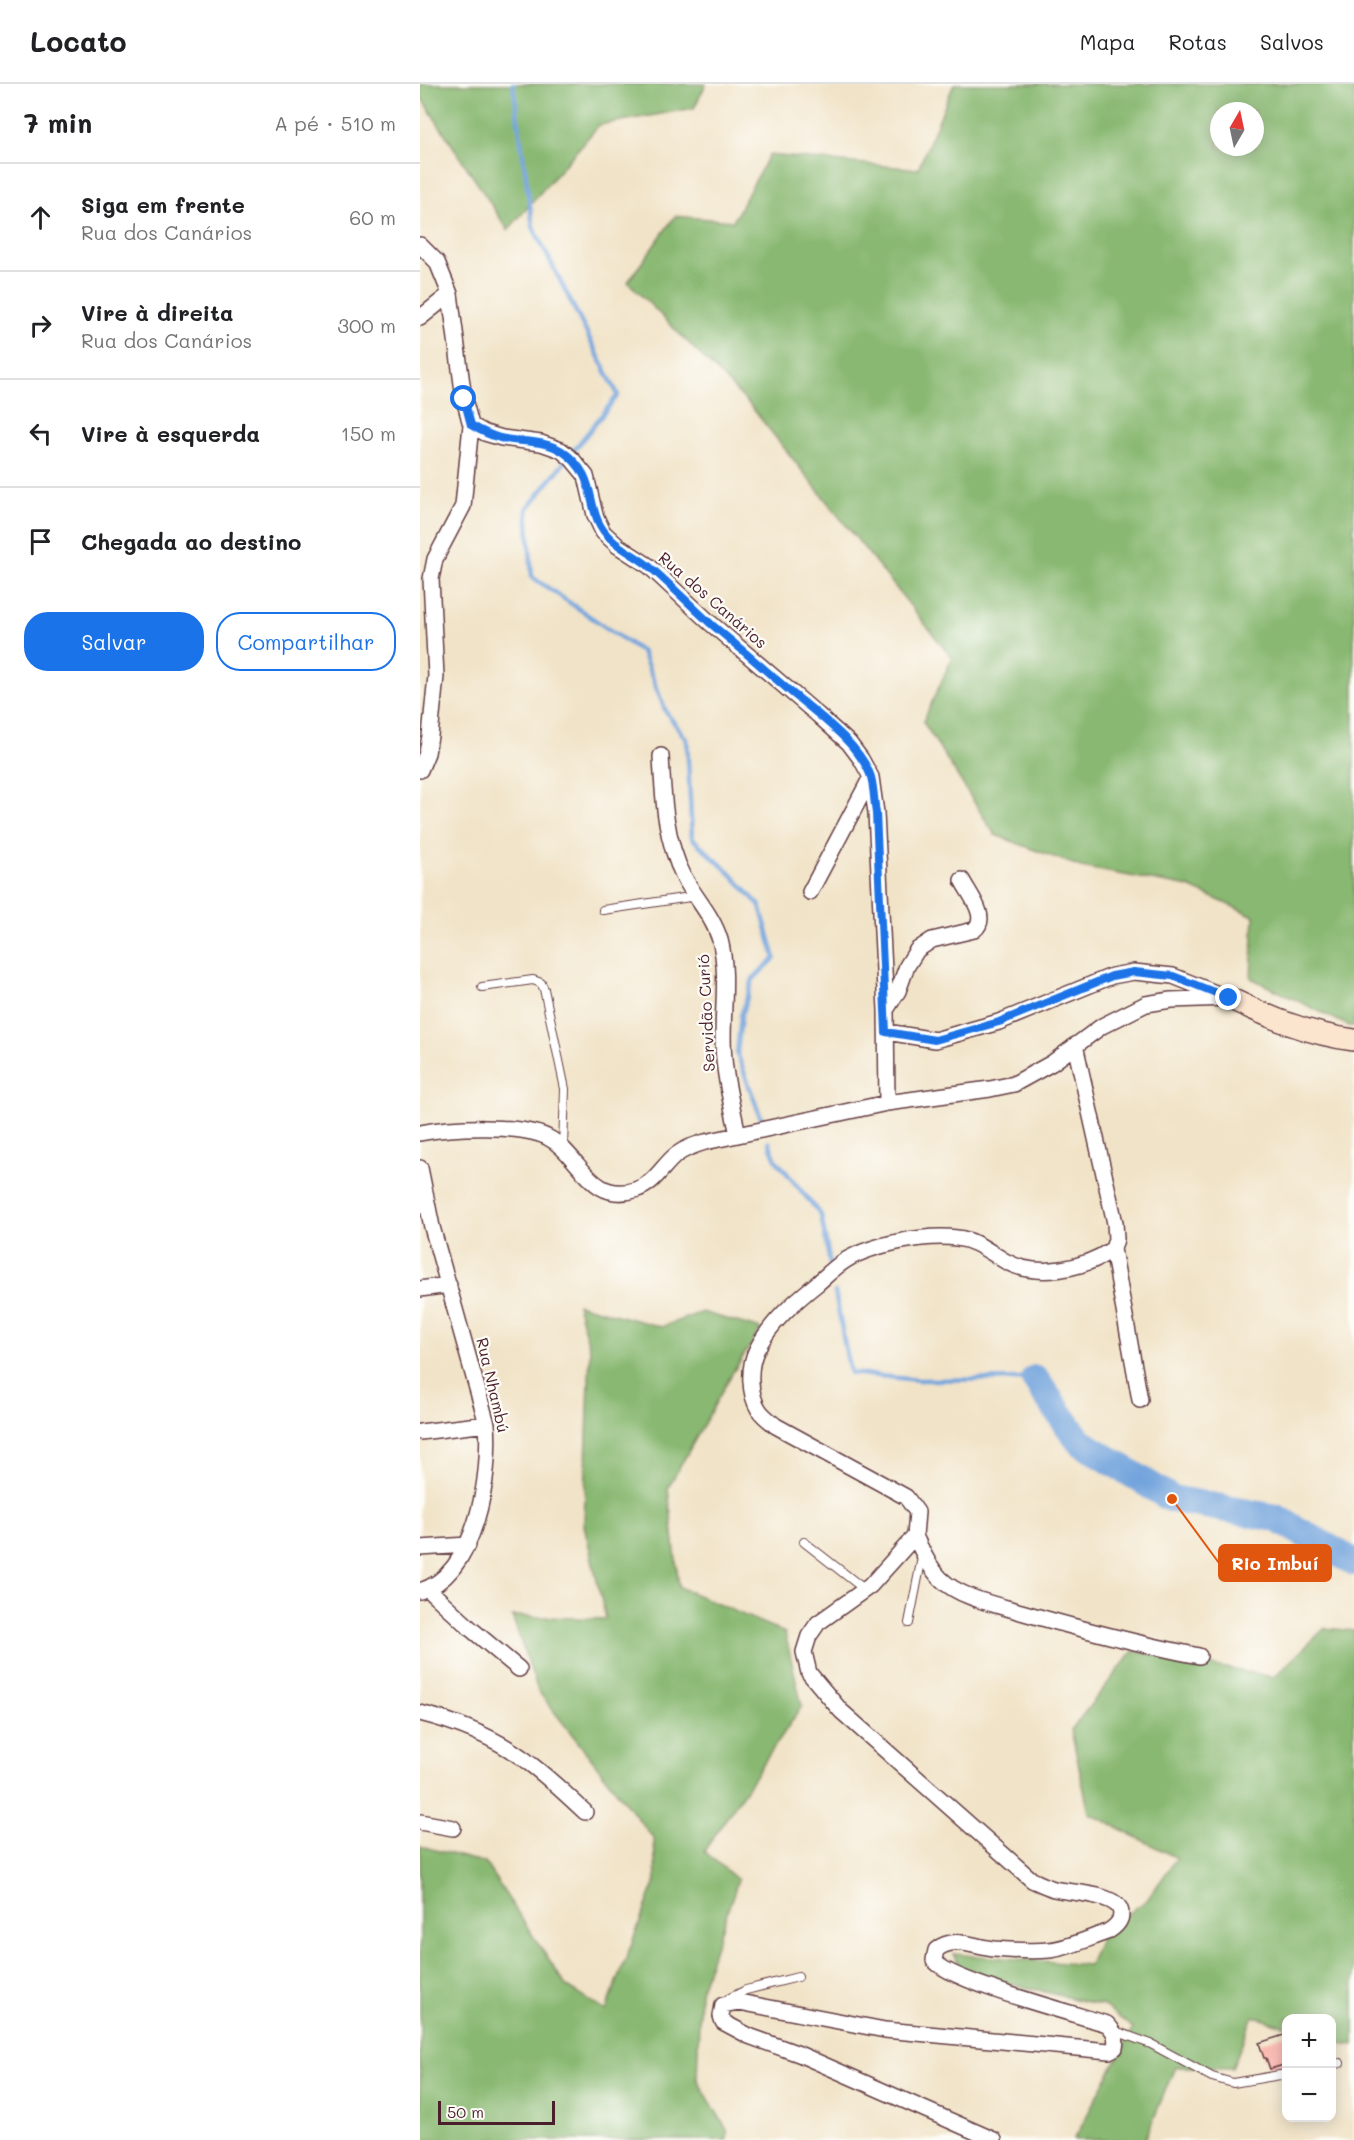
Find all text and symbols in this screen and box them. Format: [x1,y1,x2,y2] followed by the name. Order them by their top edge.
[30,23,127,59] text: Locato
[1080,28,1136,55] text: Mapa
[1169,28,1227,55] text: Rotas
[1260,28,1324,55] text: Salvos
[1210,102,1264,156] north arrow
[24,106,92,140] text: 7 min
[274,110,396,136] text: A pé · 510 m
[81,190,245,219] text: Siga em frente
[24,201,57,234] icon: ahead
[349,204,396,230] text: 60 m
[81,219,252,245] text: Rua dos Canários
[81,298,234,327] text: Vire à direita
[24,309,57,342] icon: right
[337,312,396,338] text: 300 m
[81,327,252,353] text: Rua dos Canários
[450,385,476,411] route start
[24,417,57,450] icon: left
[81,419,260,448] text: Vire à esquerda
[341,420,396,446] text: 150 m
[24,525,57,558] icon: arrive
[81,527,301,556] text: Chegada ao destino
[655,547,772,653] street label: Rua dos Canários
[24,612,204,671] button: Salvar
[216,612,396,671] button: Compartilhar
[692,954,719,1072] street label: Servidão Curió
[1215,984,1241,1010] route end
[472,1335,515,1434] street label: Rua Nhambú
[1219,1545,1331,1581] callout: Rio Imbuí
[1231,1551,1319,1575] text: Rio Imbuí
[1282,2014,1336,2122] map controls
[1282,2014,1336,2068] button: +
[1282,2068,1336,2122] button: −
[438,2098,555,2126] scale bar
[447,2101,484,2122] text: 50 m

